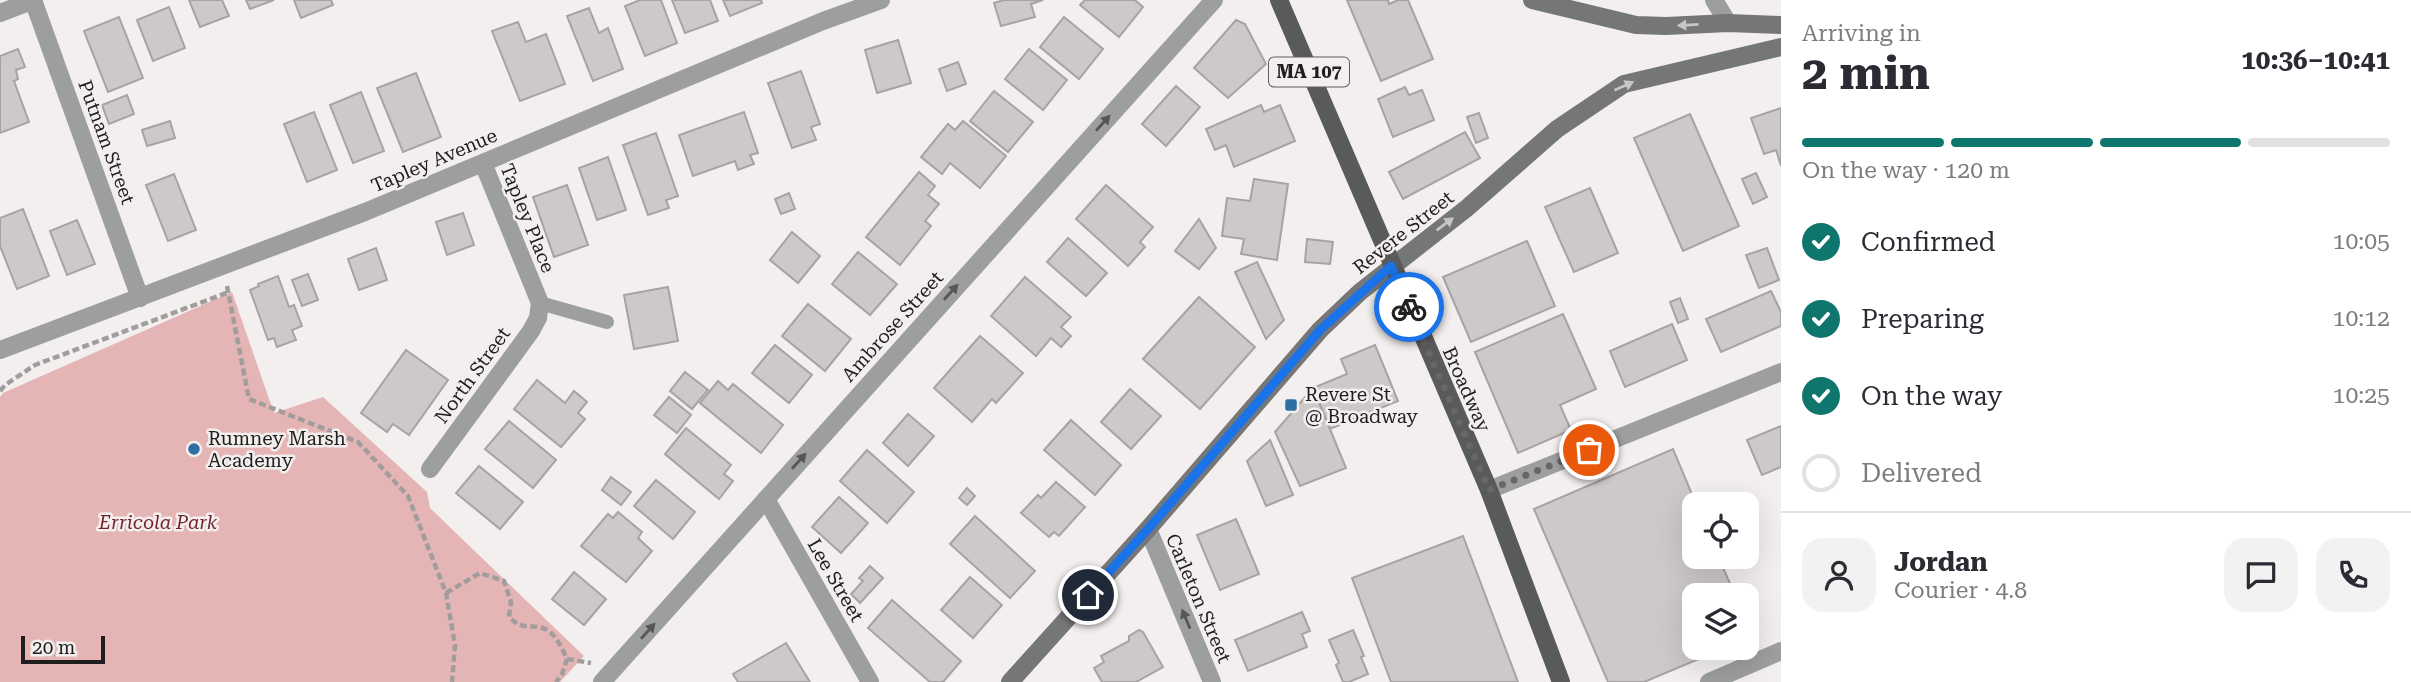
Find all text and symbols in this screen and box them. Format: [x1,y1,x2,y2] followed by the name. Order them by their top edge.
[1677,20,1699,31] one-way arrow
[1802,20,1921,47] text: Arriving in
[2241,45,2390,75] text: 10:36–10:41
[1802,46,1930,100] text: 2 min
[1269,58,1349,86] road number: MA 107
[73,77,140,207] street label: Putnam Street
[1614,80,1635,91] one-way arrow
[1095,114,1111,132] one-way arrow
[368,124,501,197] street label: Tapley Avenue
[1802,157,2010,184] text: On the way · 120 m
[495,160,560,276] street label: Tapley Place
[1348,186,1458,279] street label: Revere Street
[1436,217,1454,232] one-way arrow
[1802,223,1840,261] icon: check
[1861,227,1996,257] text: Confirmed
[2333,228,2390,255] text: 10:05
[837,266,948,386] street label: Ambrose Street
[1374,272,1444,342] courier
[943,283,959,301] one-way arrow
[1390,288,1428,326] icon: bike
[1802,300,1840,338] icon: check
[1861,304,1984,334] text: Preparing
[2333,305,2390,332] text: 10:12
[430,323,515,428] street label: North Street
[1438,343,1496,436] street label: Broadway
[1802,377,1840,415] icon: check
[1861,381,2002,411] text: On the way
[2333,382,2390,409] text: 10:25
[1305,383,1419,428] place label: Revere St @ Broadway
[1283,397,1299,413] marker: Revere St @ Broadway
[1559,420,1619,480] pin
[208,427,346,472] place label: Rumney Marsh Academy
[1570,431,1608,469] icon: bag
[186,441,202,457] marker: Rumney Marsh Academy
[791,453,806,470] one-way arrow
[1861,458,1982,488] text: Delivered
[1682,492,1759,660] map controls
[1682,492,1759,569] button: locate
[98,511,218,534] park label: Erricola Park
[1161,530,1236,666] street label: Carleton Street
[803,535,869,626] street label: Lee Street
[1802,538,1876,612] button: person
[2224,538,2298,612] button: chat
[2316,538,2390,612] button: phone
[1894,547,1988,577] text: Jordan
[1058,565,1118,625] pin
[1069,576,1107,614] icon: home
[1894,577,2027,604] text: Courier · 4.8
[1682,583,1759,660] button: layers
[1180,608,1191,629] one-way arrow
[640,622,656,640] one-way arrow
[21,633,105,665] scale bar
[32,636,75,659] text: 20 m

